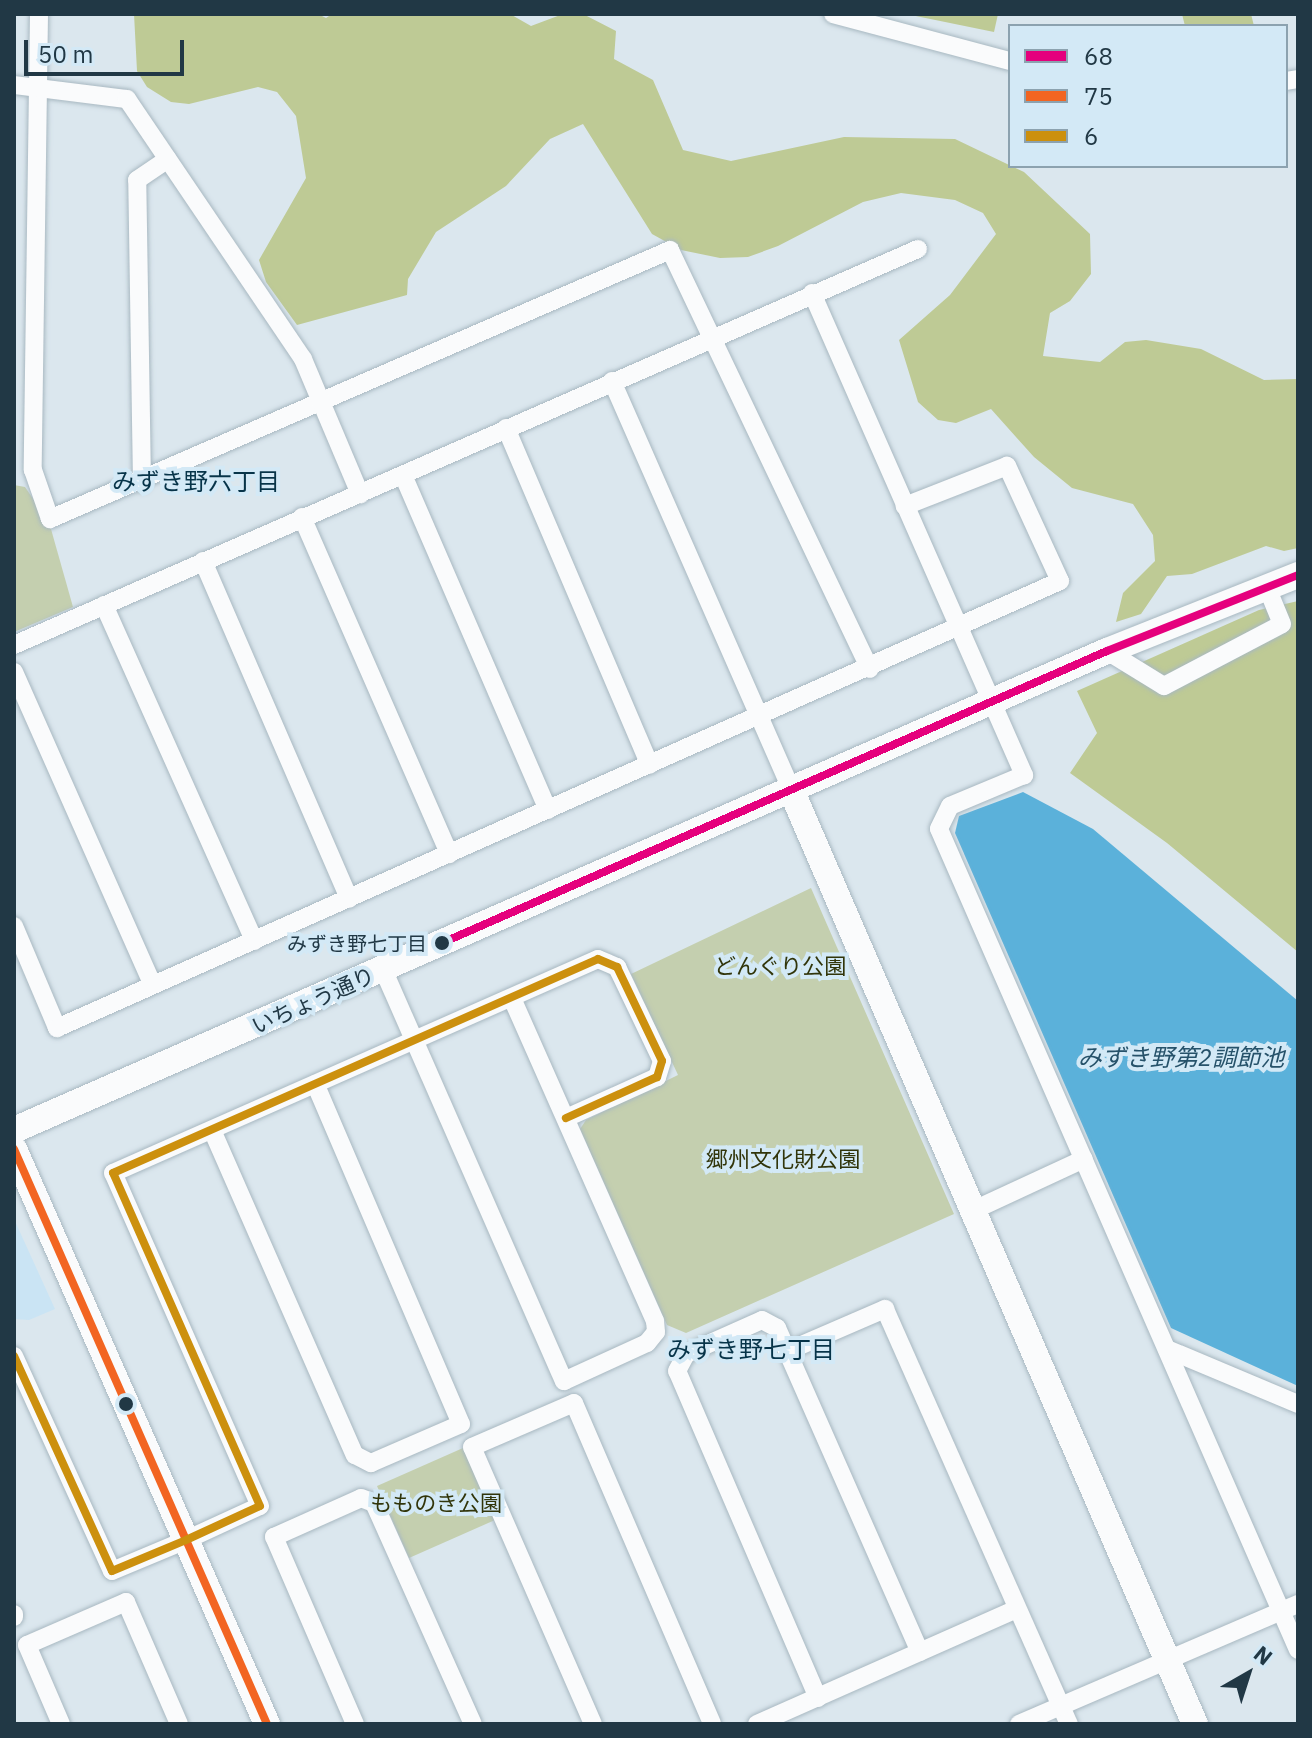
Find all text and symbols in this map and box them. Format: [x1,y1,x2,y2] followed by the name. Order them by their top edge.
[28,24,188,74] scale bar
[1008,24,1288,168] legend
[38,38,93,70] text: 50 m
[1084,40,1113,72] text: 68
[1084,80,1113,112] text: 75
[1084,120,1098,152] text: 6
[112,468,280,496] district label: みずき野六丁目
[287,931,427,955] place label: みずき野七丁目
[434,935,450,951] marker: みずき野七丁目
[714,953,846,979] park label: どんぐり公園
[247,961,379,1039] street label: いちょう通り
[1078,1044,1284,1072] water label: みずき野第2調節池
[706,1146,860,1172] park label: 郷州文化財公園
[667,1336,835,1364] district label: みずき野七丁目
[118,1396,134,1412] unlabelled marker
[370,1490,502,1516] park label: もものき公園
[1208,1634,1288,1714] north arrow
[1248,1639,1279,1671] text: N

